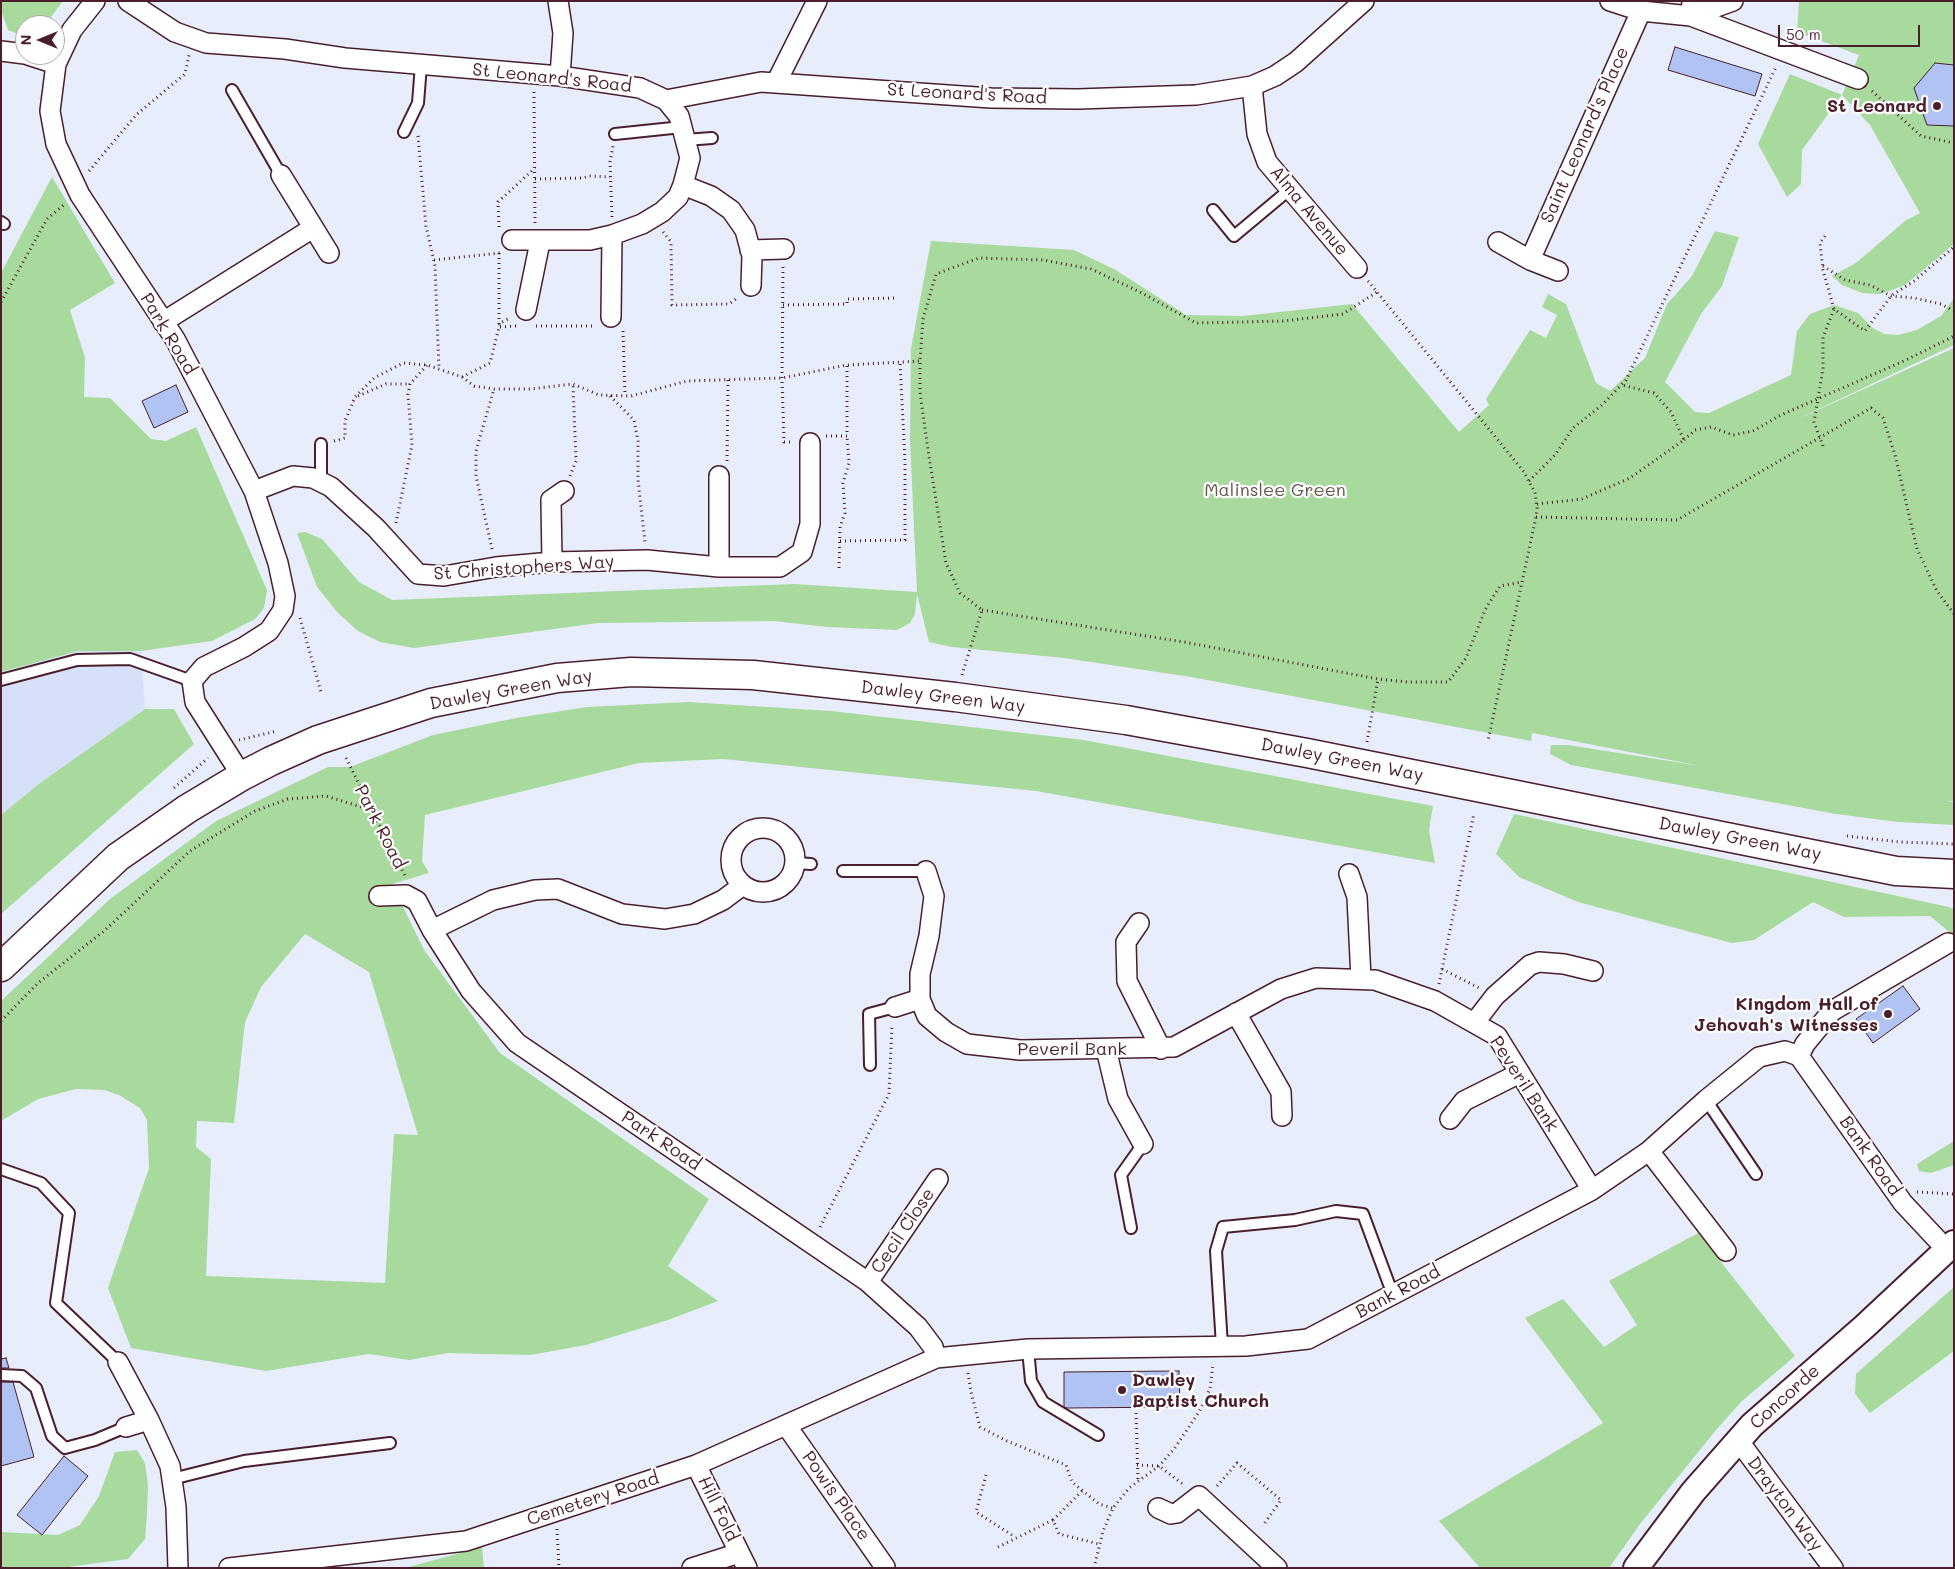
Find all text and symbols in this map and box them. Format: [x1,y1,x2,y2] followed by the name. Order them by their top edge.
[15,15,65,65] north arrow
[1780,15,1922,47] scale bar
[1786,24,1821,44] text: 50 m
[16,35,35,45] text: N
[1536,44,1634,226] street label: Saint Leonard's Place
[471,59,633,97] street label: St Leonard's Road
[887,79,1047,109] street label: St Leonard's Road
[1827,95,1927,117] place label: St Leonard
[1931,100,1943,112] marker: St Leonard
[1265,162,1353,260] street label: Alma Avenue
[135,289,201,379] street label: Park Road
[1204,479,1346,501] park label: Malinslee Green
[433,551,615,585] street label: St Christophers Way
[428,665,594,715] street label: Dawley Green Way
[860,676,1026,718] street label: Dawley Green Way
[1259,734,1425,786] street label: Dawley Green Way
[350,781,410,873] street label: Park Road
[1657,813,1823,865] street label: Dawley Green Way
[1694,993,1878,1036] place label: Kingdom Hall of Jehovah's Witnesses
[1882,1008,1894,1020] marker: Kingdom Hall of Jehovah's Witnesses
[1485,1032,1563,1136] street label: Peveril Bank
[1017,1038,1127,1060] street label: Peveril Bank
[617,1106,705,1176] street label: Park Road
[1835,1112,1905,1200] street label: Bank Road
[867,1184,939,1278] street label: Cecil Close
[1352,1261,1444,1323] street label: Bank Road
[1746,1360,1824,1434] street label: Concorde
[1132,1369,1269,1412] place label: Dawley Baptist Church
[1116,1384,1128,1396] marker: Dawley Baptist Church
[797,1447,875,1545] street label: Powis Place
[1742,1452,1828,1556] street label: Drayton Way
[524,1467,662,1531] street label: Cemetery Road
[693,1473,743,1545] street label: Hill Fold

